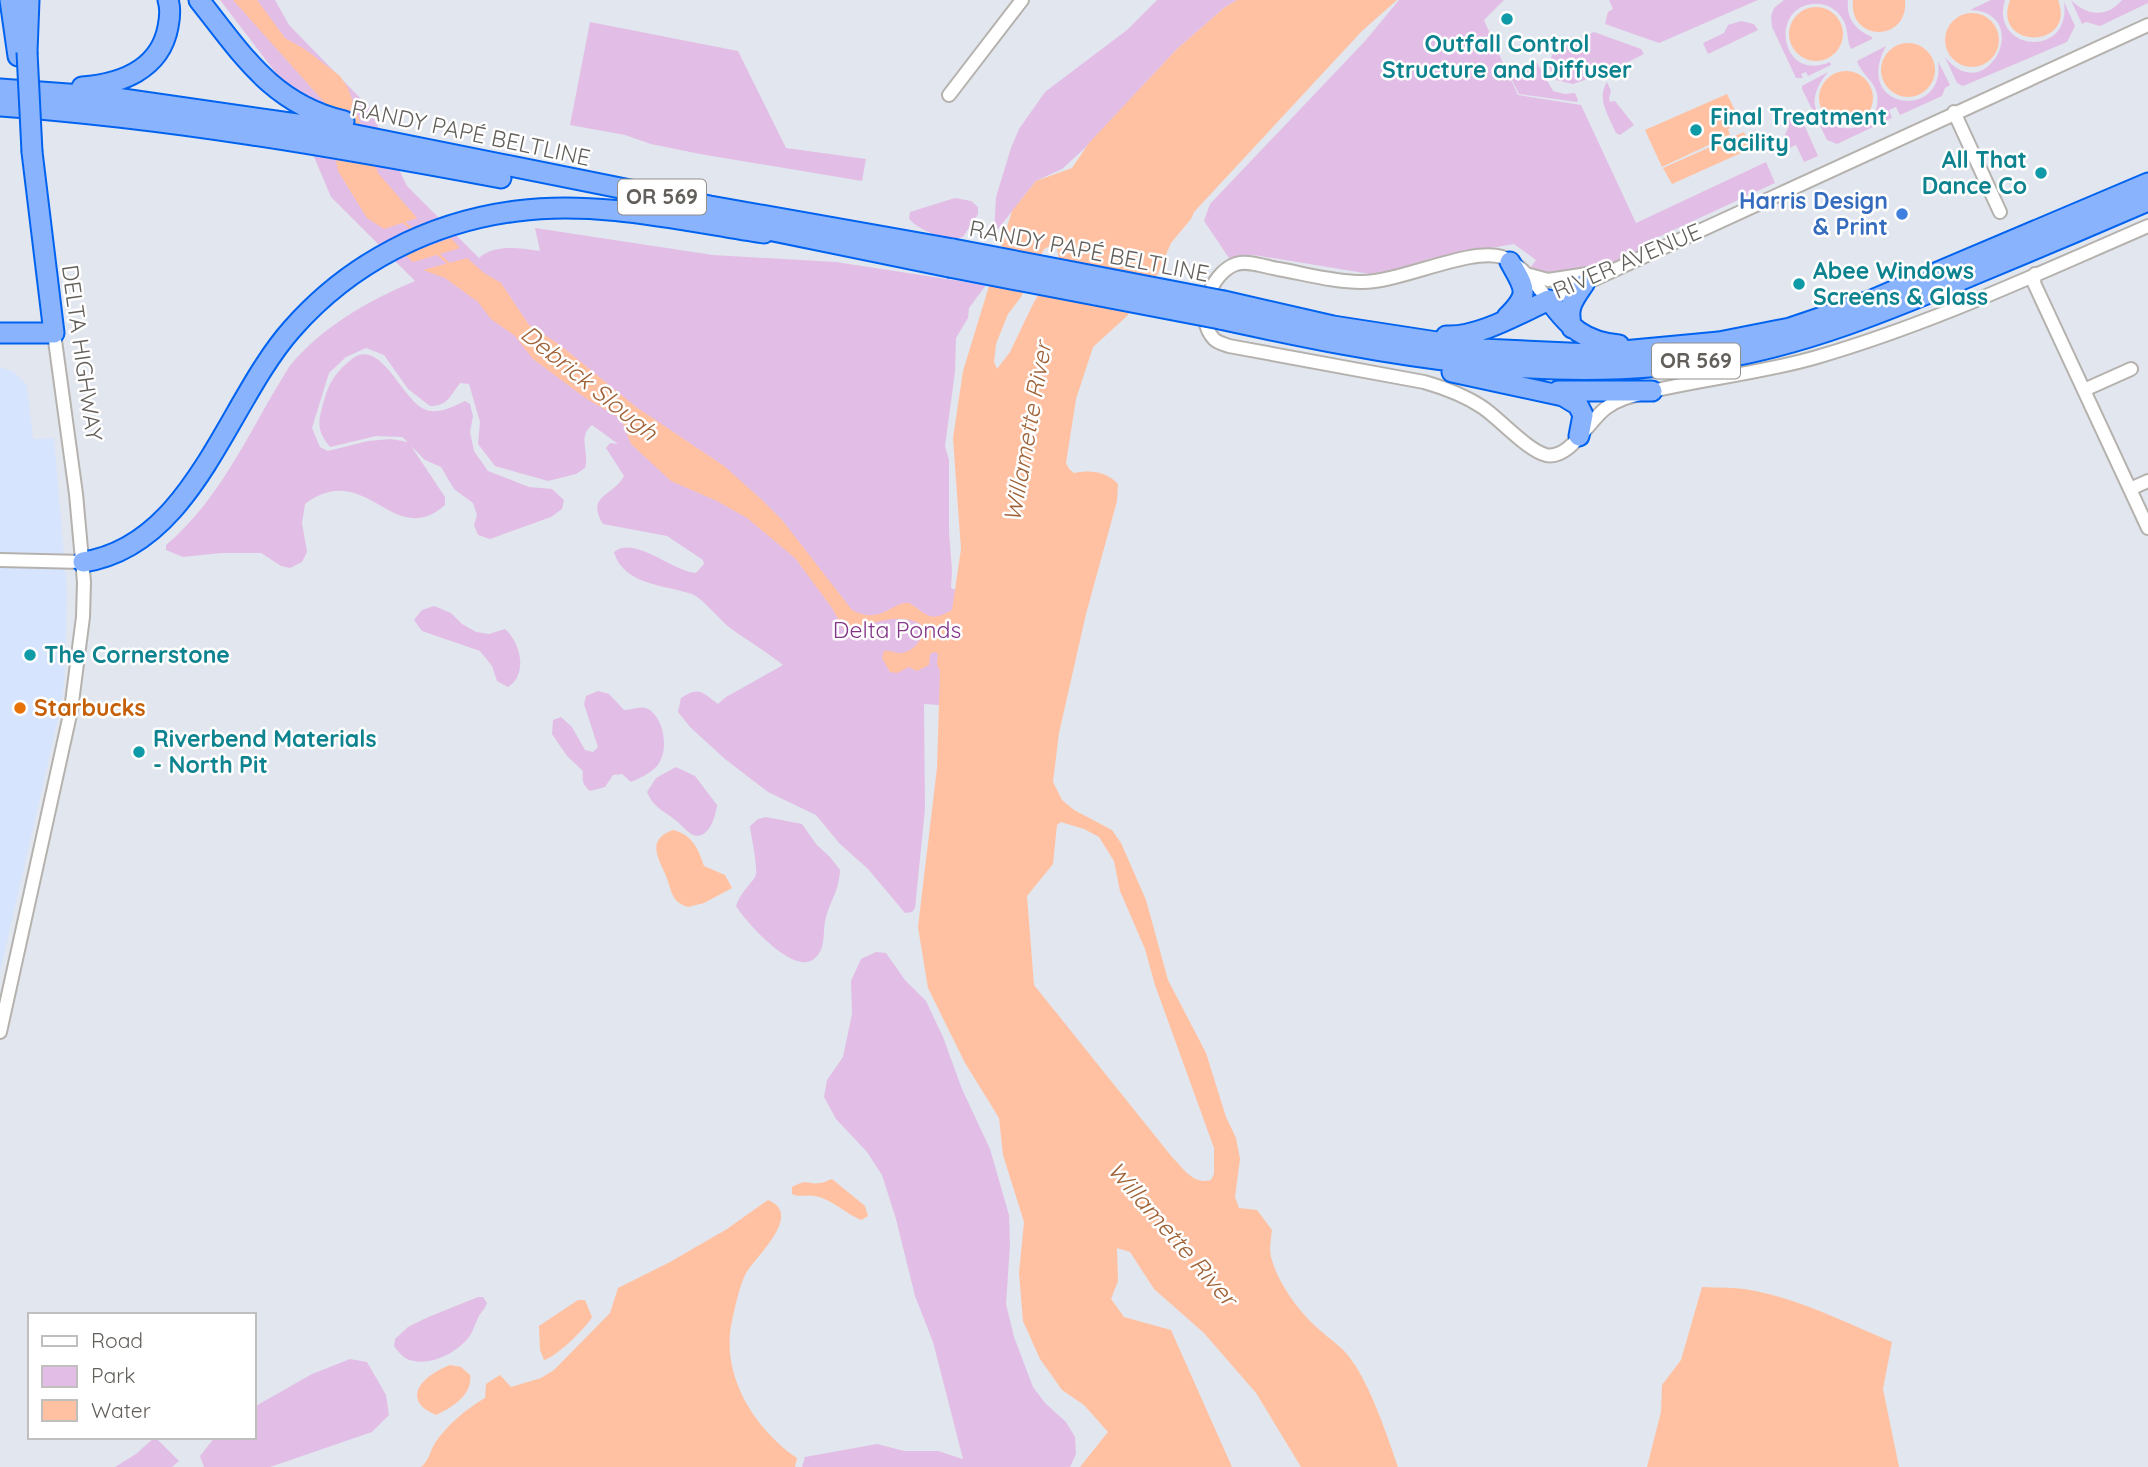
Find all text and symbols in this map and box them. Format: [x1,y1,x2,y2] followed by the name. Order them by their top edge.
[1499,11,1515,27] marker: Outfall Control Structure and Diffuser
[1382,29,1632,84] place label: Outfall Control Structure and Diffuser
[349,93,593,172] street label: RANDY PAPÉ BELTLINE
[1710,102,1887,157] place label: Final Treatment Facility
[1688,122,1704,138] marker: Final Treatment Facility
[1922,145,2027,200] place label: All That Dance Co
[2033,165,2049,181] marker: All That Dance Co
[618,180,706,214] road number: OR 569
[1739,186,1888,241] place label: Harris Design & Print
[1894,206,1910,222] marker: Harris Design & Print
[967,213,1211,288] street label: RANDY PAPÉ BELTLINE
[1548,216,1705,305] street label: RIVER AVENUE
[1813,256,1988,311] place label: Abee Windows Screens & Glass
[56,263,109,443] street label: DELTA HIGHWAY
[1791,276,1807,292] marker: Abee Windows Screens & Glass
[515,318,664,447] water label: Debrick Slough
[996,337,1058,524] water label: Willamette River
[1652,344,1740,378] road number: OR 569
[833,615,961,644] park label: Delta Ponds
[44,640,230,669] place label: The Cornerstone
[22,647,38,663] marker: The Cornerstone
[34,693,146,722] place label: Starbucks
[12,700,28,716] marker: Starbucks
[153,724,377,779] place label: Riverbend Materials - North Pit
[131,744,147,760] marker: Riverbend Materials - North Pit
[1102,1155,1246,1314] water label: Willamette River
[28,1313,256,1439] legend
[91,1327,143,1353] text: Road
[91,1362,135,1388] text: Park
[91,1397,151,1423] text: Water

